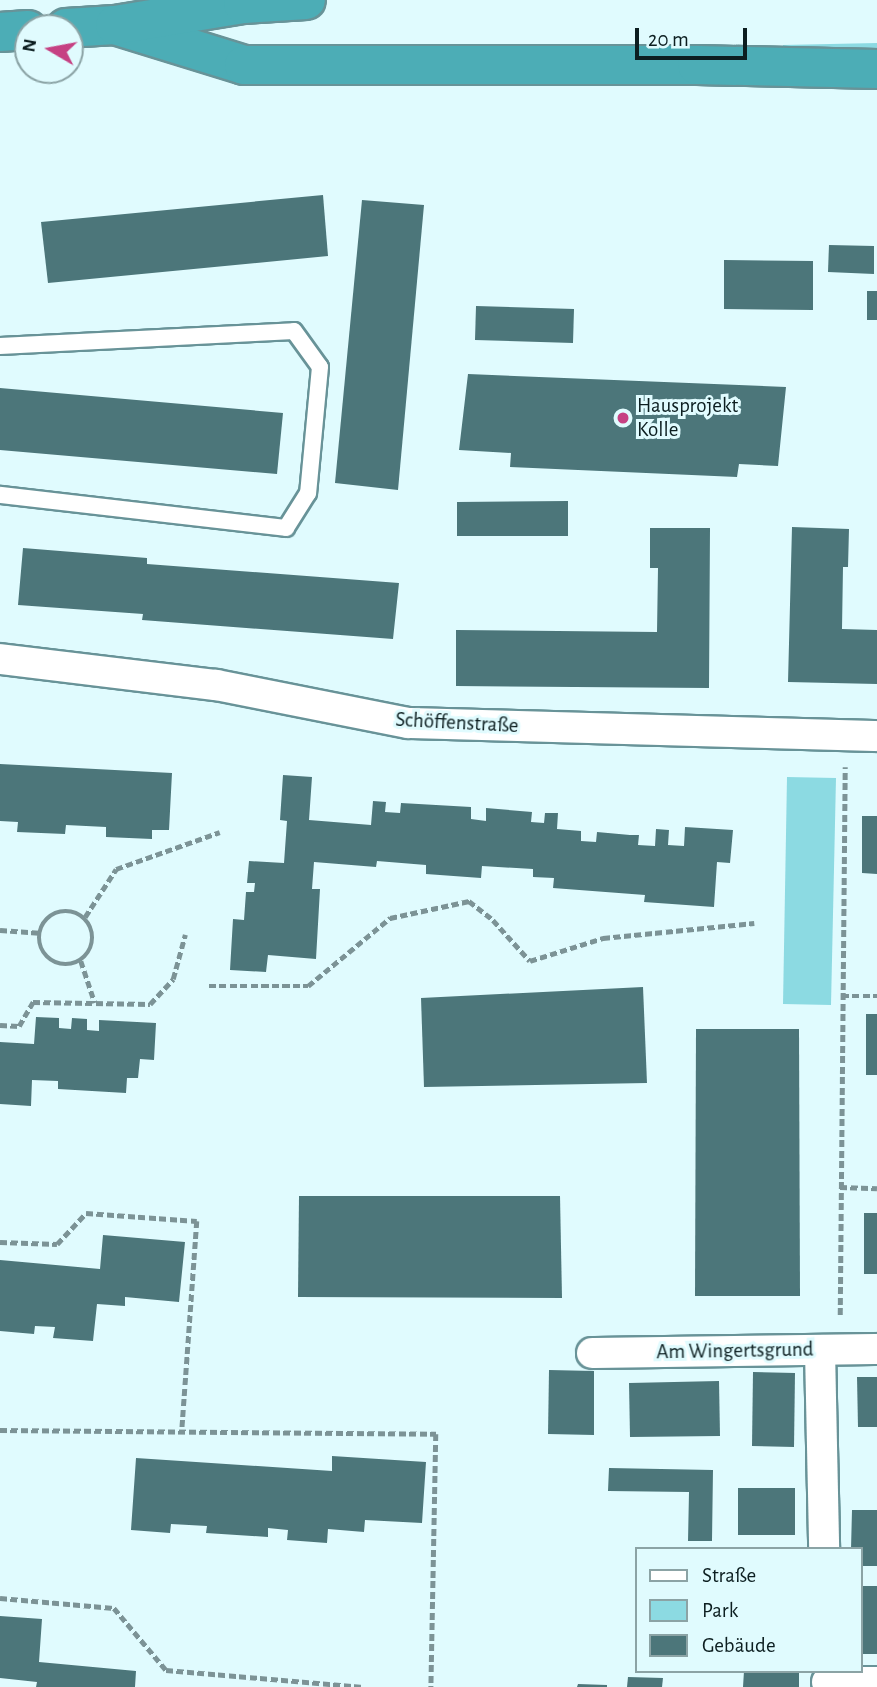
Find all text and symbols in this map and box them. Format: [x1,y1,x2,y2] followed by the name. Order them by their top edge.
[14,14,84,84] north arrow
[639,14,751,58] scale bar
[648,29,689,50] text: 20 m
[19,37,40,54] text: N
[637,393,738,443] place label: Hausprojekt Kolle
[615,410,631,426] marker: Hausprojekt Kolle
[395,707,519,739] street label: Schöffenstraße
[656,1337,814,1365] street label: Am Wingertsgrund
[636,1547,863,1673] legend
[702,1565,756,1586] text: Straße
[702,1600,738,1621] text: Park
[702,1635,776,1656] text: Gebäude

